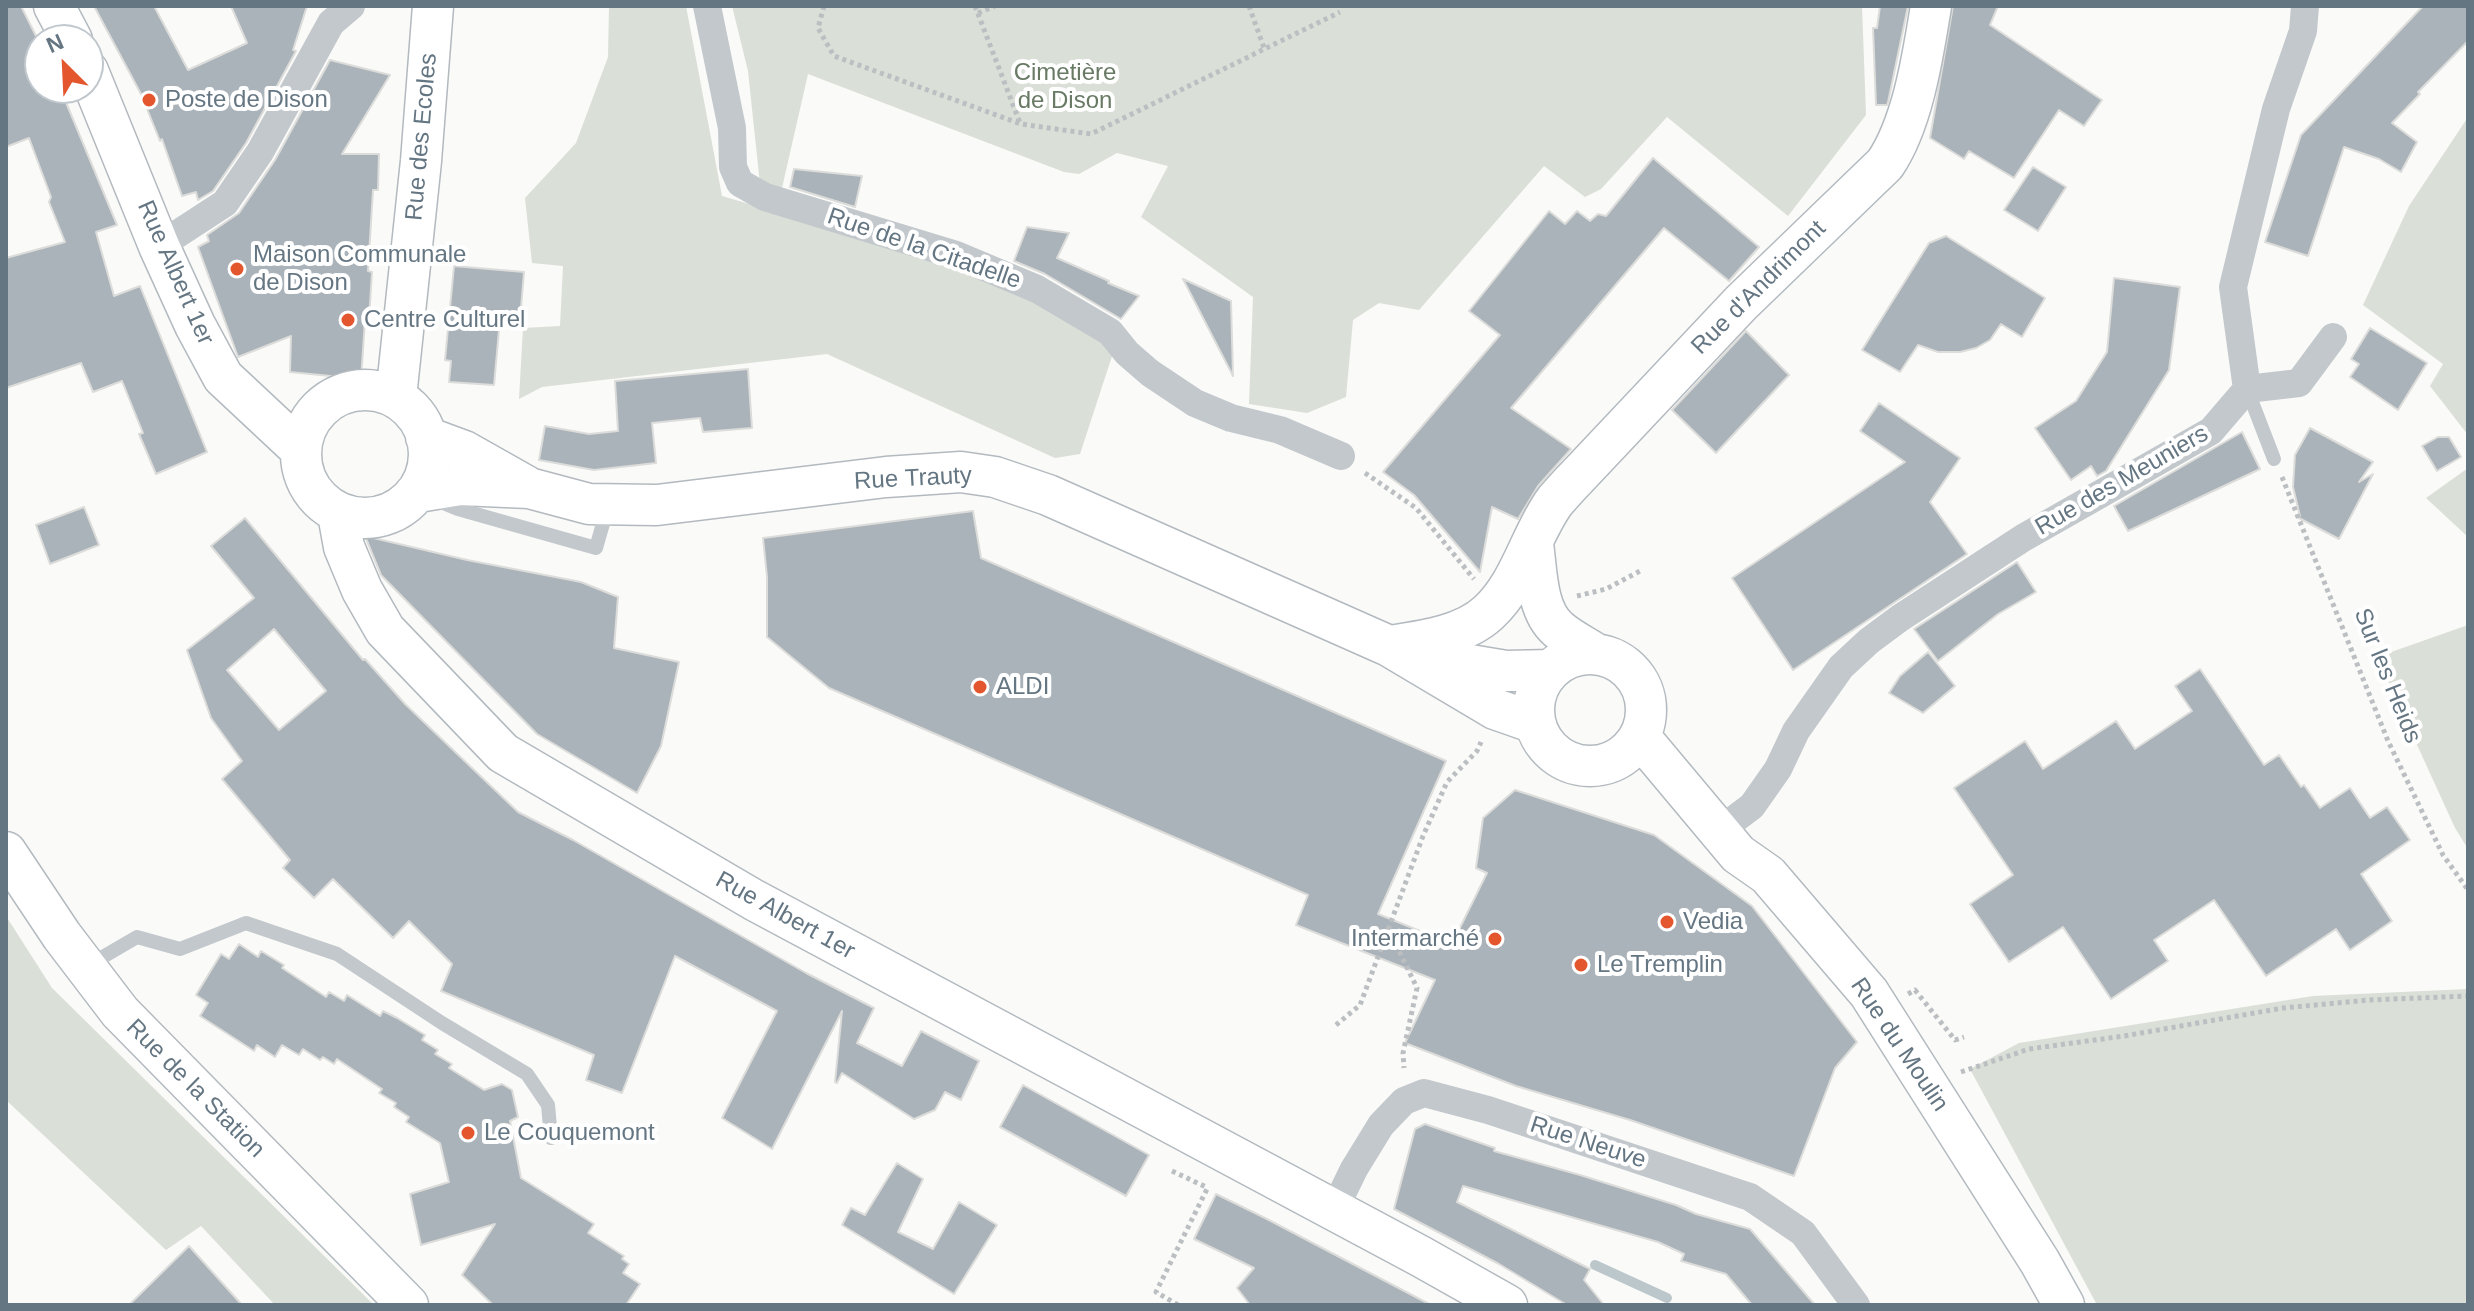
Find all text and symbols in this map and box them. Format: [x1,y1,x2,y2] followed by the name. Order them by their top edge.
[24,24,104,104] north arrow
[42,29,67,58] text: N
[400,52,444,222] street label: Rue des Ecoles
[1014,59,1116,115] park label: Cimetière de Dison
[165,86,328,114] place label: Poste de Dison
[140,91,158,109] marker: Poste de Dison
[130,196,220,350] street label: Rue Albert 1er
[823,202,1025,296] street label: Rue de la Citadelle
[1686,215,1832,361] street label: Rue d'Andrimont
[253,241,466,297] place label: Maison Communale de Dison
[228,260,246,278] marker: Maison Communale de Dison
[364,306,525,334] place label: Centre Culturel
[339,311,357,329] marker: Centre Culturel
[2030,420,2214,542] street label: Rue des Meuniers
[853,462,973,496] street label: Rue Trauty
[2347,604,2427,748] street label: Sur les Heids
[996,673,1049,701] place label: ALDI
[971,678,989,696] marker: ALDI
[710,866,860,966] street label: Rue Albert 1er
[1683,908,1743,936] place label: Vedia
[1658,913,1676,931] marker: Vedia
[1351,925,1479,953] place label: Intermarché
[1486,930,1504,948] marker: Intermarché
[1597,951,1723,979] place label: Le Tremplin
[1572,956,1590,974] marker: Le Tremplin
[1844,973,1954,1117] street label: Rue du Moulin
[120,1014,270,1164] street label: Rue de la Station
[1526,1111,1650,1175] street label: Rue Neuve
[484,1119,655,1147] place label: Le Couquemont
[459,1124,477,1142] marker: Le Couquemont

